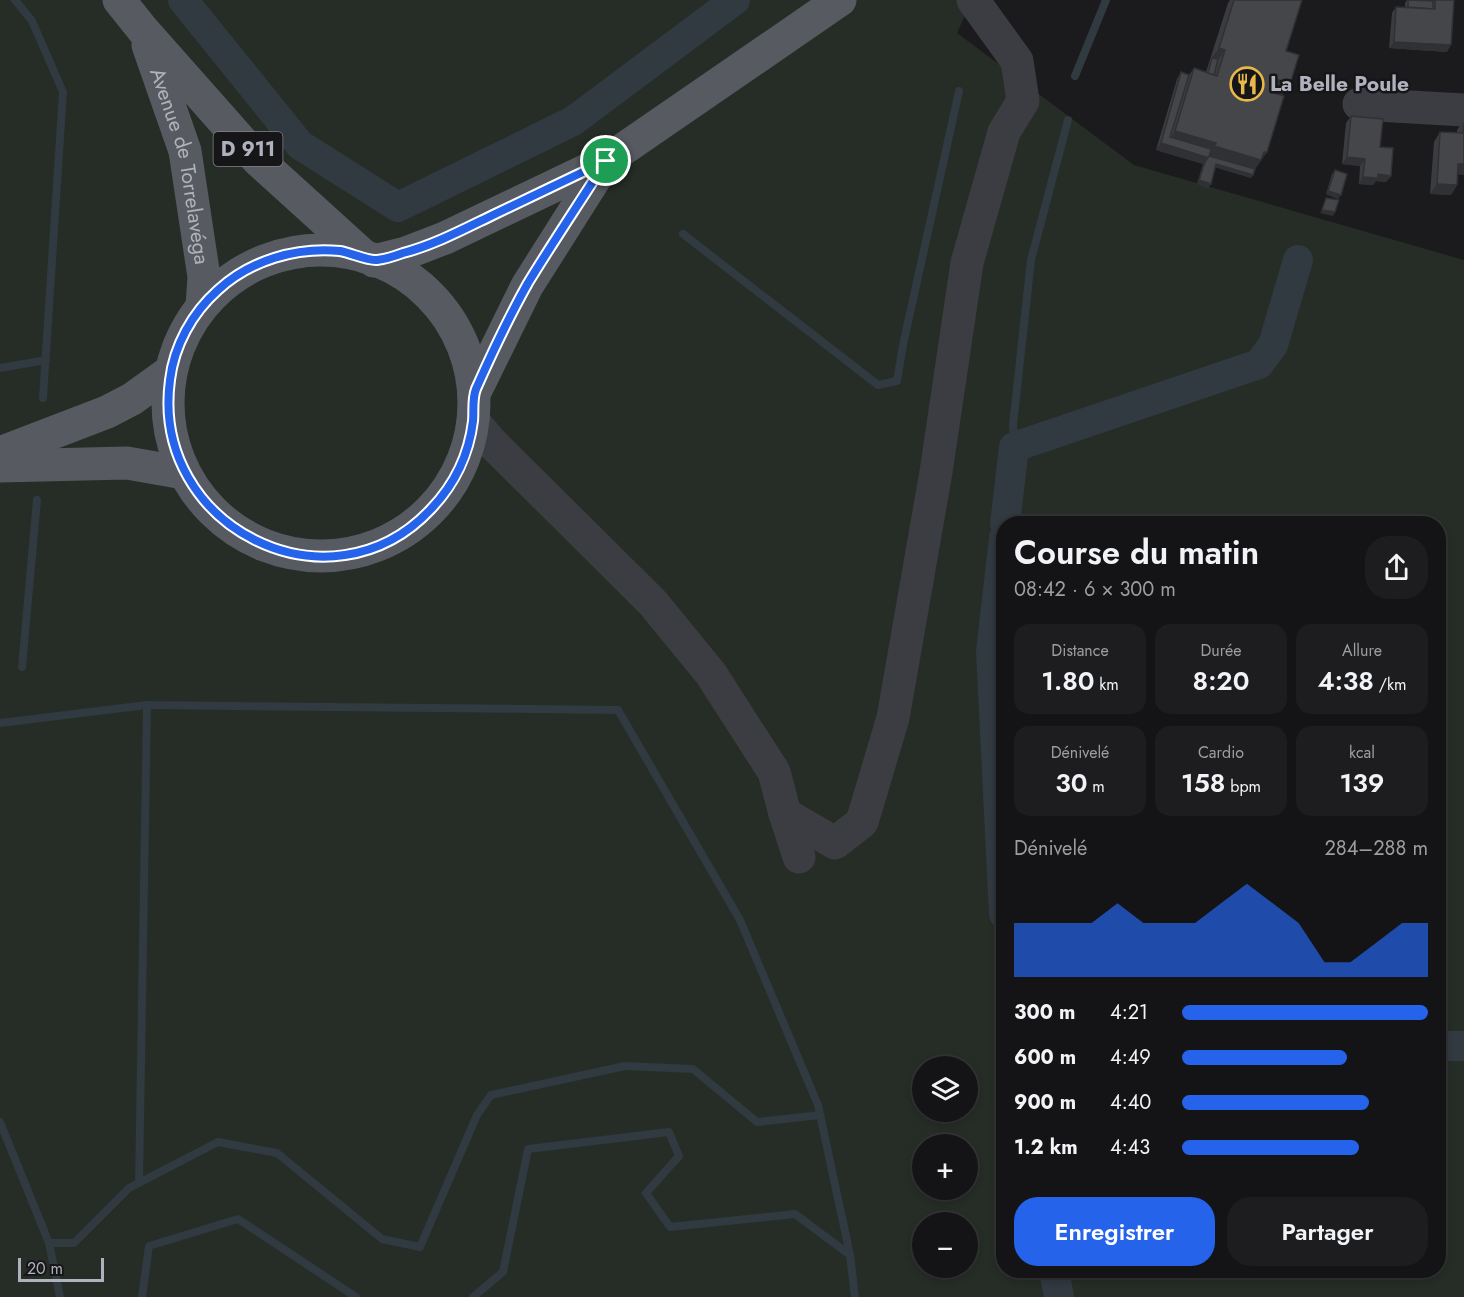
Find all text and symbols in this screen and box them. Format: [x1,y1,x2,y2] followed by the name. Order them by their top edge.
[142,64,217,267] street label: Avenue de Torrelavéga
[1229,66,1265,102] restaurant icon: La Belle Poule
[1270,69,1409,99] place label: La Belle Poule
[214,132,282,166] road number: D 911
[580,135,631,186] pin
[589,144,622,177] icon: arrive
[1014,529,1259,576] text: Course du matin
[1365,536,1428,599] button: share
[1014,575,1176,604] text: 08:42 · 6 × 300 m
[1051,639,1109,662] text: Distance
[1200,639,1242,662] text: Durée
[1342,639,1382,662] text: Allure
[1041,662,1095,700] text: 1.80
[1193,662,1249,700] text: 8:20
[1317,662,1374,700] text: 4:38
[1095,673,1119,696] text: km
[1374,673,1407,696] text: /km
[1051,741,1109,764] text: Dénivelé
[1198,741,1244,764] text: Cardio
[1349,741,1375,764] text: kcal
[1055,764,1087,802] text: 30
[1181,764,1226,802] text: 158
[1340,764,1384,802] text: 139
[1087,775,1105,798] text: m
[1226,775,1261,798] text: bpm
[1014,834,1087,863] text: Dénivelé
[1324,834,1428,863] text: 284–288 m
[1014,998,1075,1027] text: 300 m
[1110,998,1148,1027] text: 4:21
[1014,1043,1076,1072] text: 600 m
[1110,1043,1151,1072] text: 4:49
[912,1056,978,1278] map controls
[912,1056,978,1122] button: layers
[1014,1088,1076,1117] text: 900 m
[1110,1088,1151,1117] text: 4:40
[1014,1133,1078,1162] text: 1.2 km
[1110,1133,1150,1162] text: 4:43
[912,1134,978,1200] button: +
[1014,1197,1215,1266] button: Enregistrer
[1227,1197,1428,1266] button: Partager
[912,1212,978,1278] button: −
[18,1255,104,1282] scale bar
[27,1257,63,1280] text: 20 m

